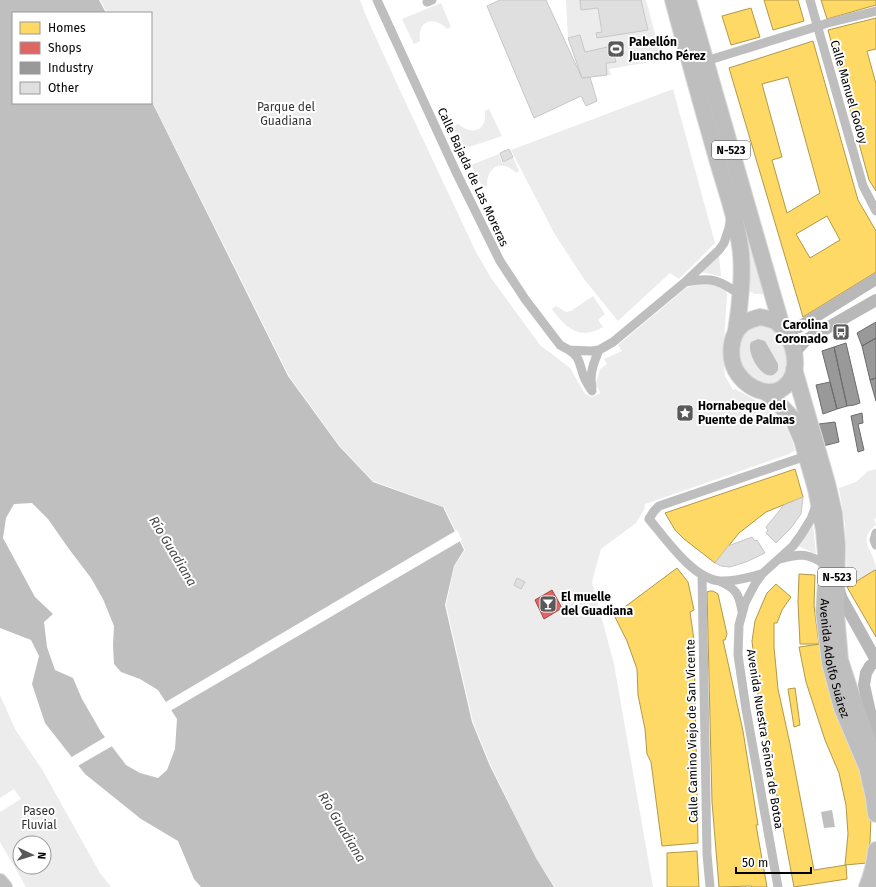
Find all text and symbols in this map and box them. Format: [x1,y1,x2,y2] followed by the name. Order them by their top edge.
[12,12,152,104] legend
[48,21,86,35] text: Homes
[628,35,706,63] place label: Pabellón Juancho Pérez
[827,38,871,146] street label: Calle Manuel Godoy
[606,39,626,59] sports icon: Pabellón Juancho Pérez
[48,41,82,55] text: Shops
[48,61,93,75] text: Industry
[48,81,79,95] text: Other
[257,100,316,128] park label: Parque del Guadiana
[435,105,512,249] street label: Calle Bajada de Las Moreras
[712,141,750,159] road number: N-523
[775,318,828,346] place label: Carolina Coronado
[831,322,851,342] bus stop icon: Carolina Coronado
[698,399,795,427] place label: Hornabeque del Puente de Palmas
[675,403,695,423] place icon: Hornabeque del Puente de Palmas
[146,513,200,589] water label: Río Guadiana
[818,568,856,586] road number: N-523
[561,590,633,618] place label: El muelle del Guadiana
[538,594,558,614] bar icon: El muelle del Guadiana
[817,598,852,720] street label: Avenida Adolfo Suárez
[683,639,701,823] street label: Calle Camino Viejo de San Vicente
[744,648,786,830] street label: Avenida Nuestra Señora de Botoa
[315,789,369,865] water label: Río Guadiana
[21,804,57,832] park label: Paseo Fluvial
[12,835,52,875] north arrow
[736,849,811,875] scale bar
[35,852,48,860] text: N
[742,856,768,870] text: 50 m

